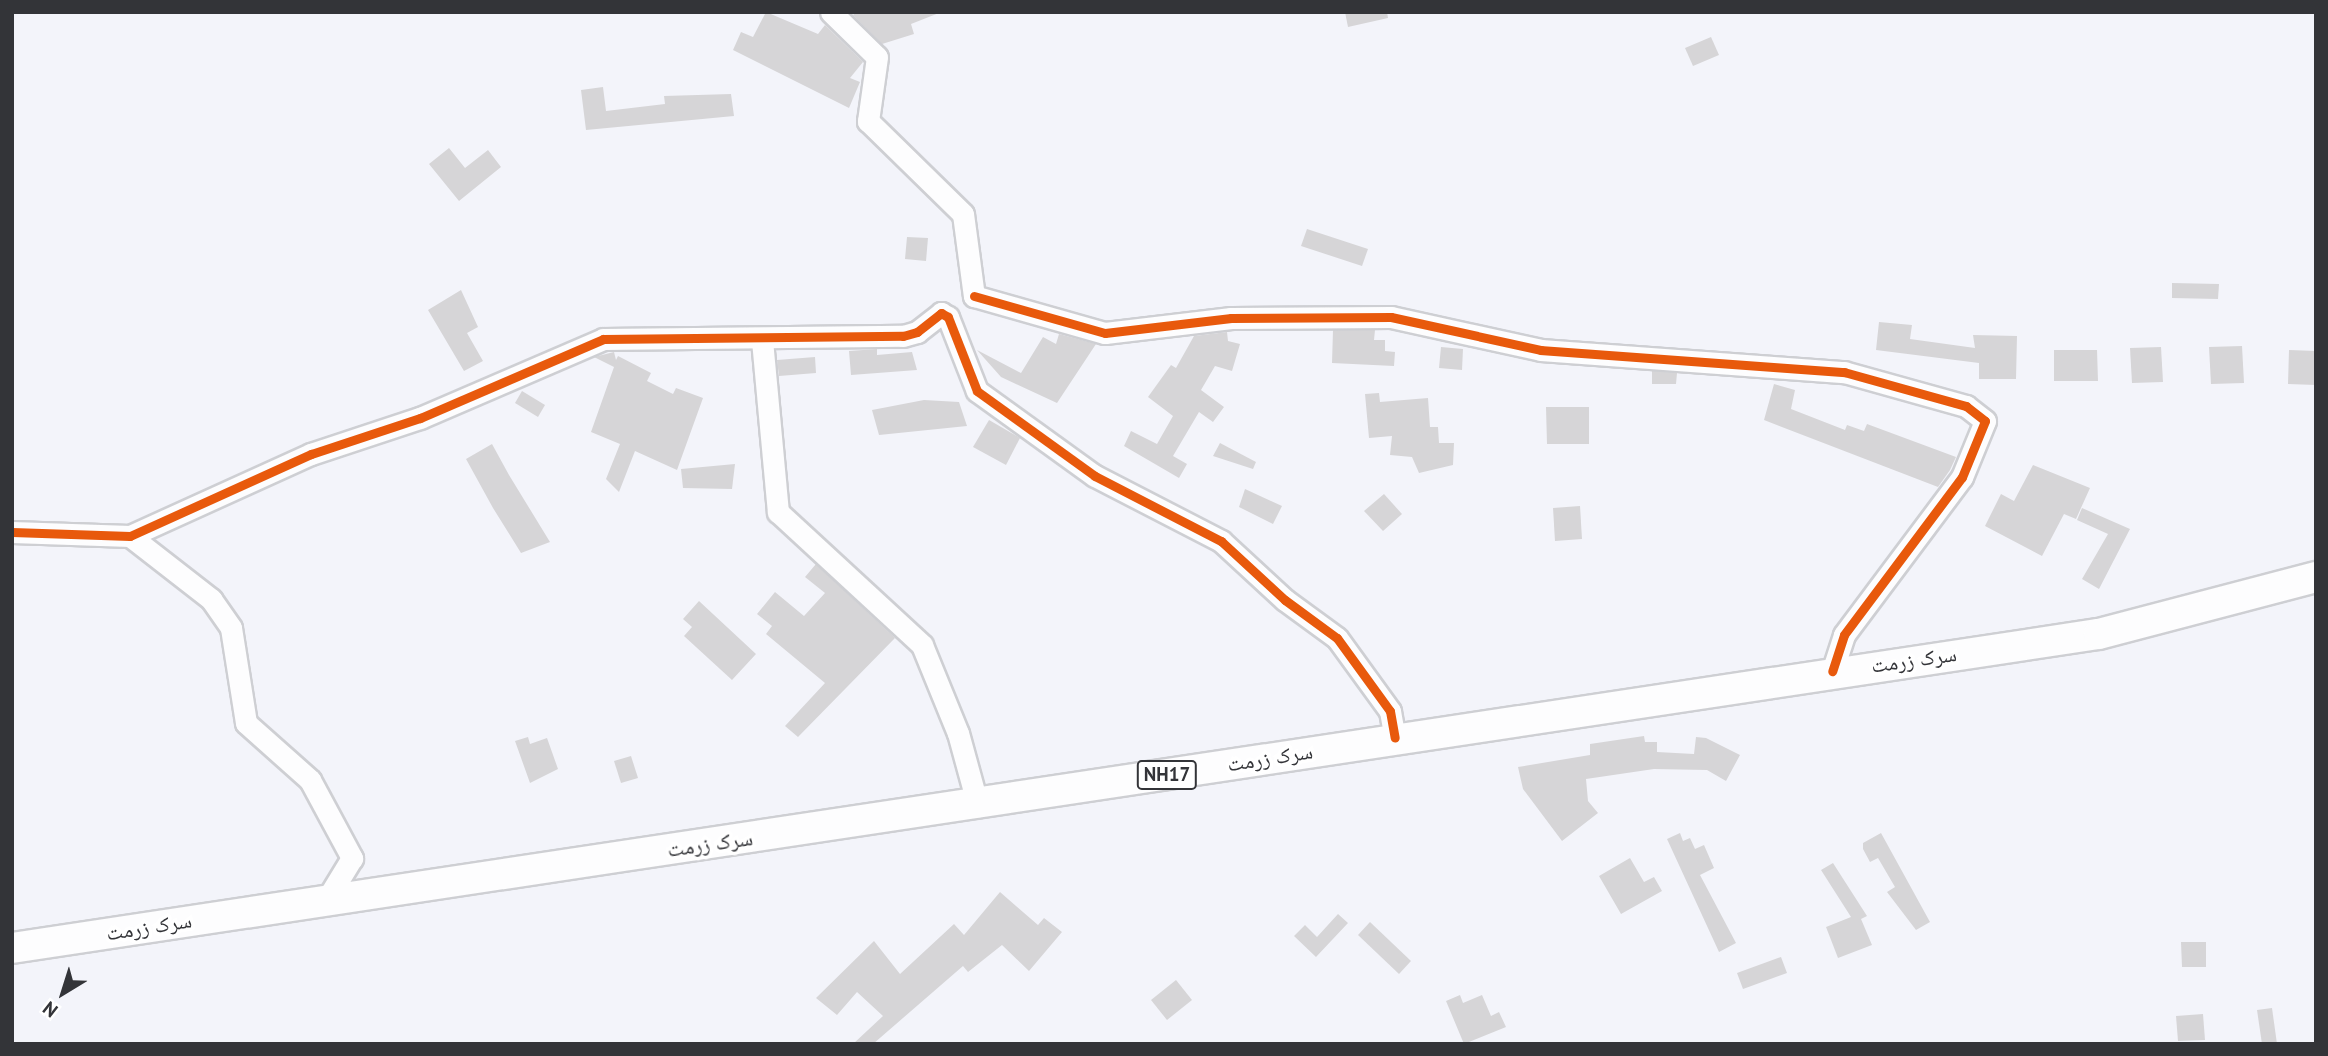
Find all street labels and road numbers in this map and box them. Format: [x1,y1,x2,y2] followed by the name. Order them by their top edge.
[1870,642,1958,678] street label: سرک زرمت
[1226,739,1314,777] street label: سرک زرمت
[1136,760,1198,790] road number: NH17
[666,826,754,862] street label: سرک زرمت
[105,908,193,946] street label: سرک زرمت

